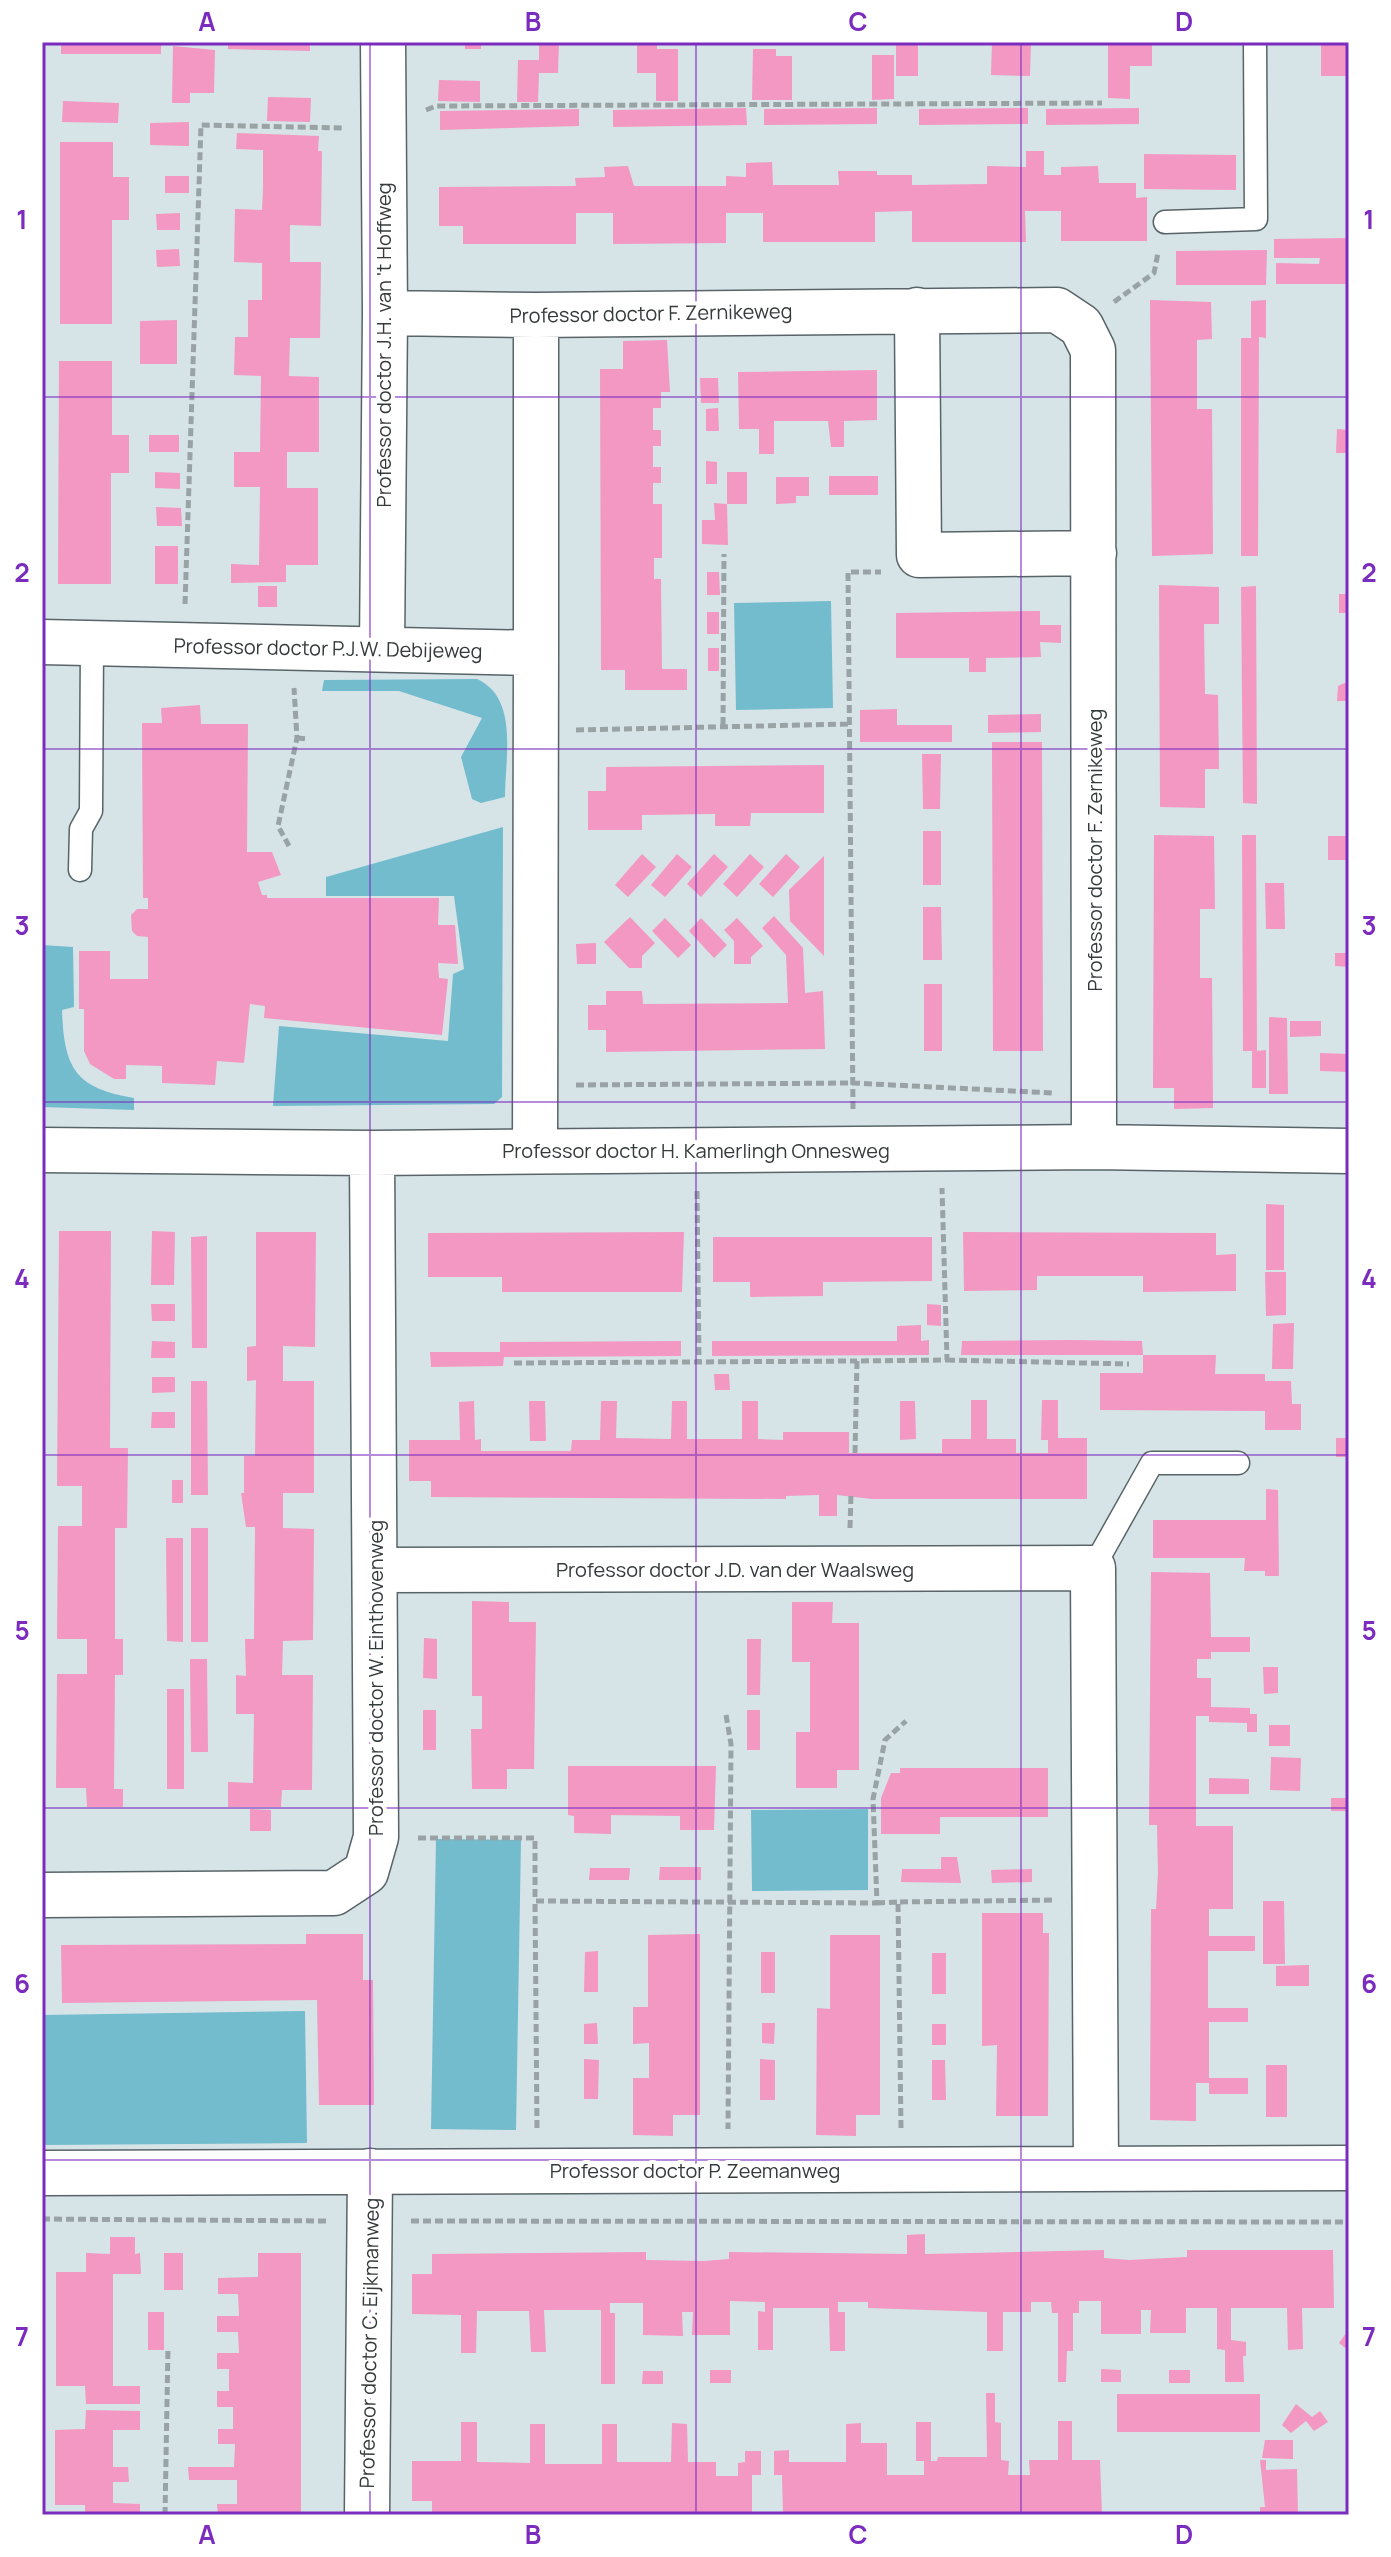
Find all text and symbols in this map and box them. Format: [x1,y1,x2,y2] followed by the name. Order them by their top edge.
[198,3,216,39] text: A
[525,3,541,39] text: B
[848,3,868,39] text: C
[1175,3,1193,39] text: D
[370,183,397,507] street label: Professor doctor J.H. van 't Hoffweg
[16,201,28,237] text: 1
[1363,201,1375,237] text: 1
[509,297,793,329] street label: Professor doctor F. Zernikeweg
[14,554,30,590] text: 2
[1361,554,1377,590] text: 2
[173,632,483,664] street label: Professor doctor P.J.W. Debijeweg
[1081,709,1108,991] street label: Professor doctor F. Zernikeweg
[14,907,30,943] text: 3
[1361,907,1377,943] text: 3
[502,1137,890,1164] street label: Professor doctor H. Kamerlingh Onnesweg
[14,1260,30,1296] text: 4
[1361,1260,1377,1296] text: 4
[362,1520,389,1836] street label: Professor doctor W. Einthovenweg
[556,1556,914,1583] street label: Professor doctor J.D. van der Waalsweg
[14,1612,30,1648] text: 5
[1361,1612,1377,1648] text: 5
[14,1965,30,2001] text: 6
[1361,1965,1377,2001] text: 6
[550,2157,840,2184] street label: Professor doctor P. Zeemanweg
[353,2198,385,2488] street label: Professor doctor C. Eijkmanweg
[15,2318,29,2354] text: 7
[1362,2318,1376,2354] text: 7
[198,2516,216,2552] text: A
[525,2516,541,2552] text: B
[848,2516,868,2552] text: C
[1175,2516,1193,2552] text: D

